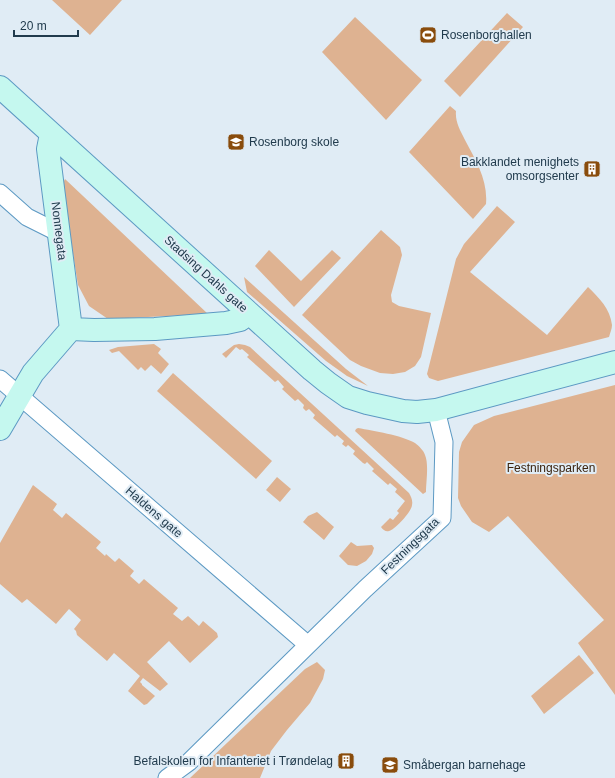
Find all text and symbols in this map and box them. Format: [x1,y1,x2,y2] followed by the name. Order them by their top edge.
[14,12,78,38] scale bar
[20,19,47,33] text: 20 m
[418,25,438,45] sports icon: Rosenborghallen
[441,28,532,42] place label: Rosenborghallen
[226,132,246,152] school or university icon: Rosenborg skole
[249,135,339,149] place label: Rosenborg skole
[461,155,579,183] place label: Bakklandet menighets omsorgsenter
[582,159,602,179] building icon: Bakklandet menighets omsorgsenter
[48,201,70,261] street label: Nonnegata
[161,233,251,315] street label: Stadsing Dahls gate
[507,461,595,475] park label: Festningsparken
[123,484,186,541] street label: Haldens gate
[378,515,442,577] street label: Festningsgata
[336,751,356,771] building icon: Befalskolen for Infanteriet i Trøndelag
[134,754,333,768] place label: Befalskolen for Infanteriet i Trøndelag
[380,755,400,775] school or university icon: Småbergan barnehage
[403,758,526,772] place label: Småbergan barnehage

